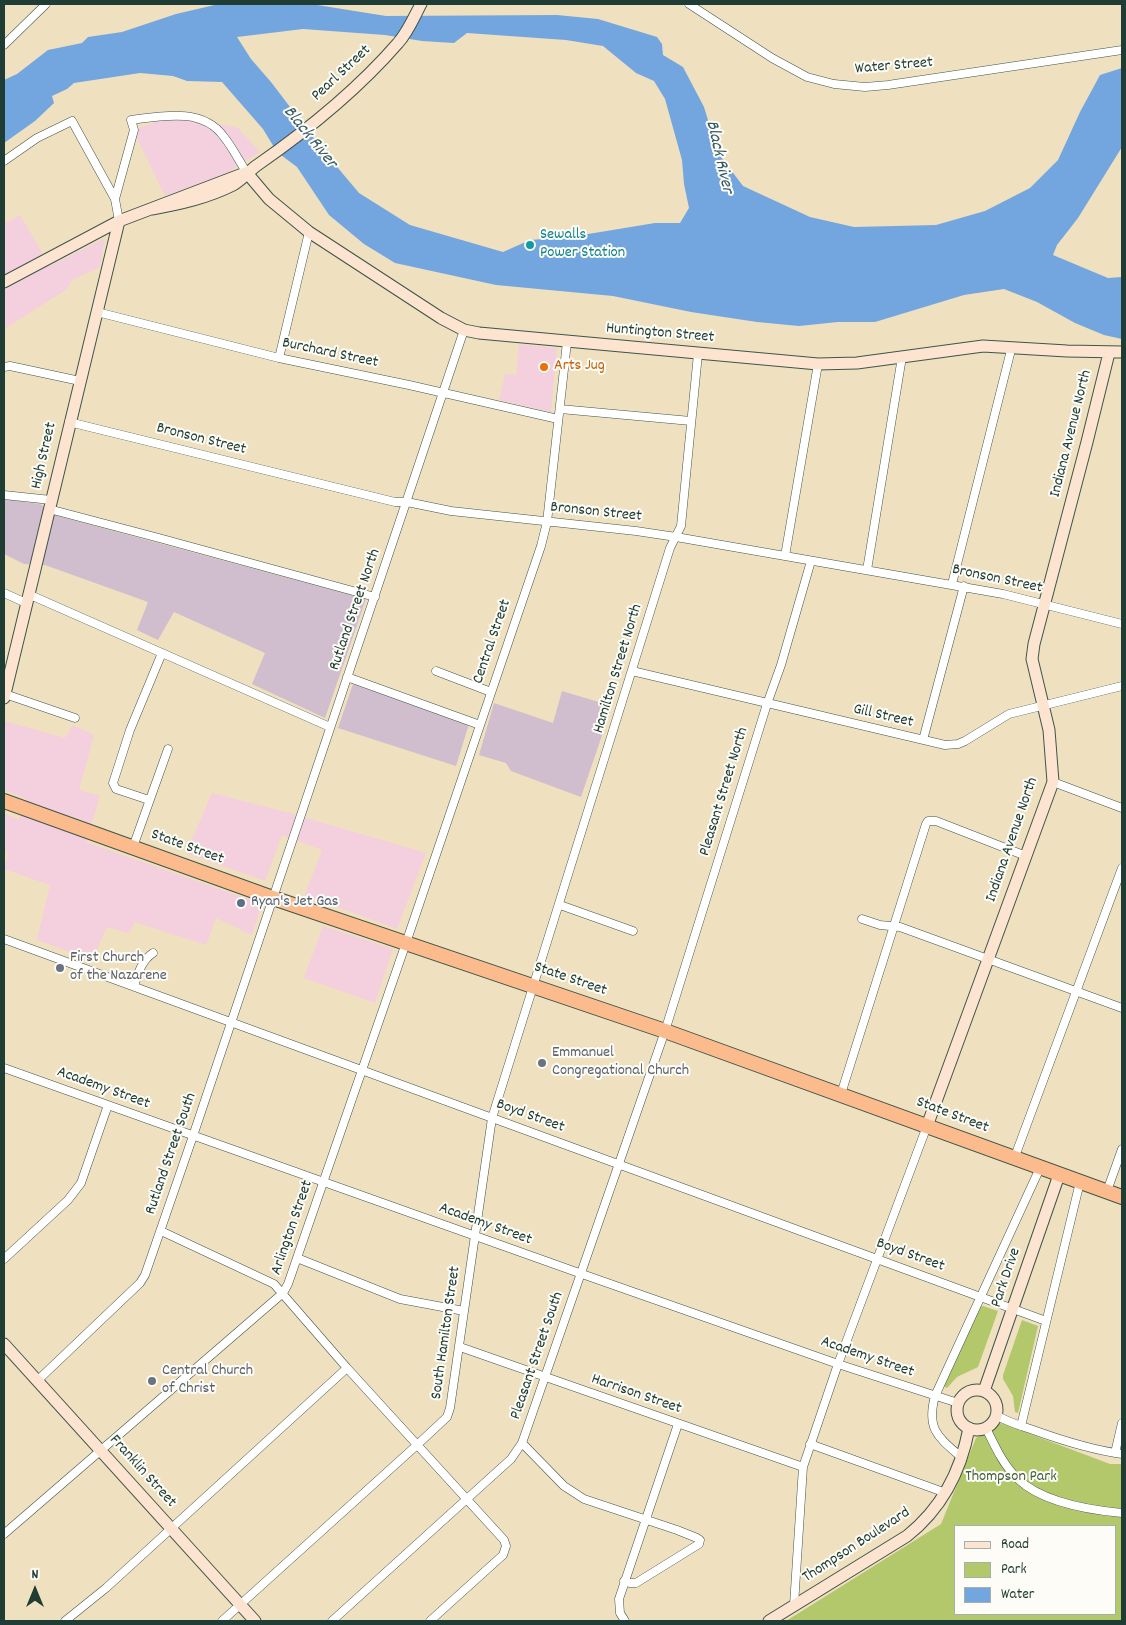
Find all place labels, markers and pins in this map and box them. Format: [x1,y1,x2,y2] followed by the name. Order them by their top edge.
[540,226,625,264] place label: Sewalls Power Station
[524,239,536,251] marker: Sewalls Power Station
[554,357,605,377] place label: Arts Jug
[538,361,550,373] marker: Arts Jug
[251,893,338,913] place label: Ryan's Jet Gas
[235,897,247,909] marker: Ryan's Jet Gas
[70,949,167,987] place label: First Church of the Nazarene
[54,962,66,974] marker: First Church of the Nazarene
[552,1044,689,1082] place label: Emmanuel Congregational Church
[536,1057,548,1069] marker: Emmanuel Congregational Church
[162,1362,253,1400] place label: Central Church of Christ
[146,1375,158,1387] marker: Central Church of Christ

